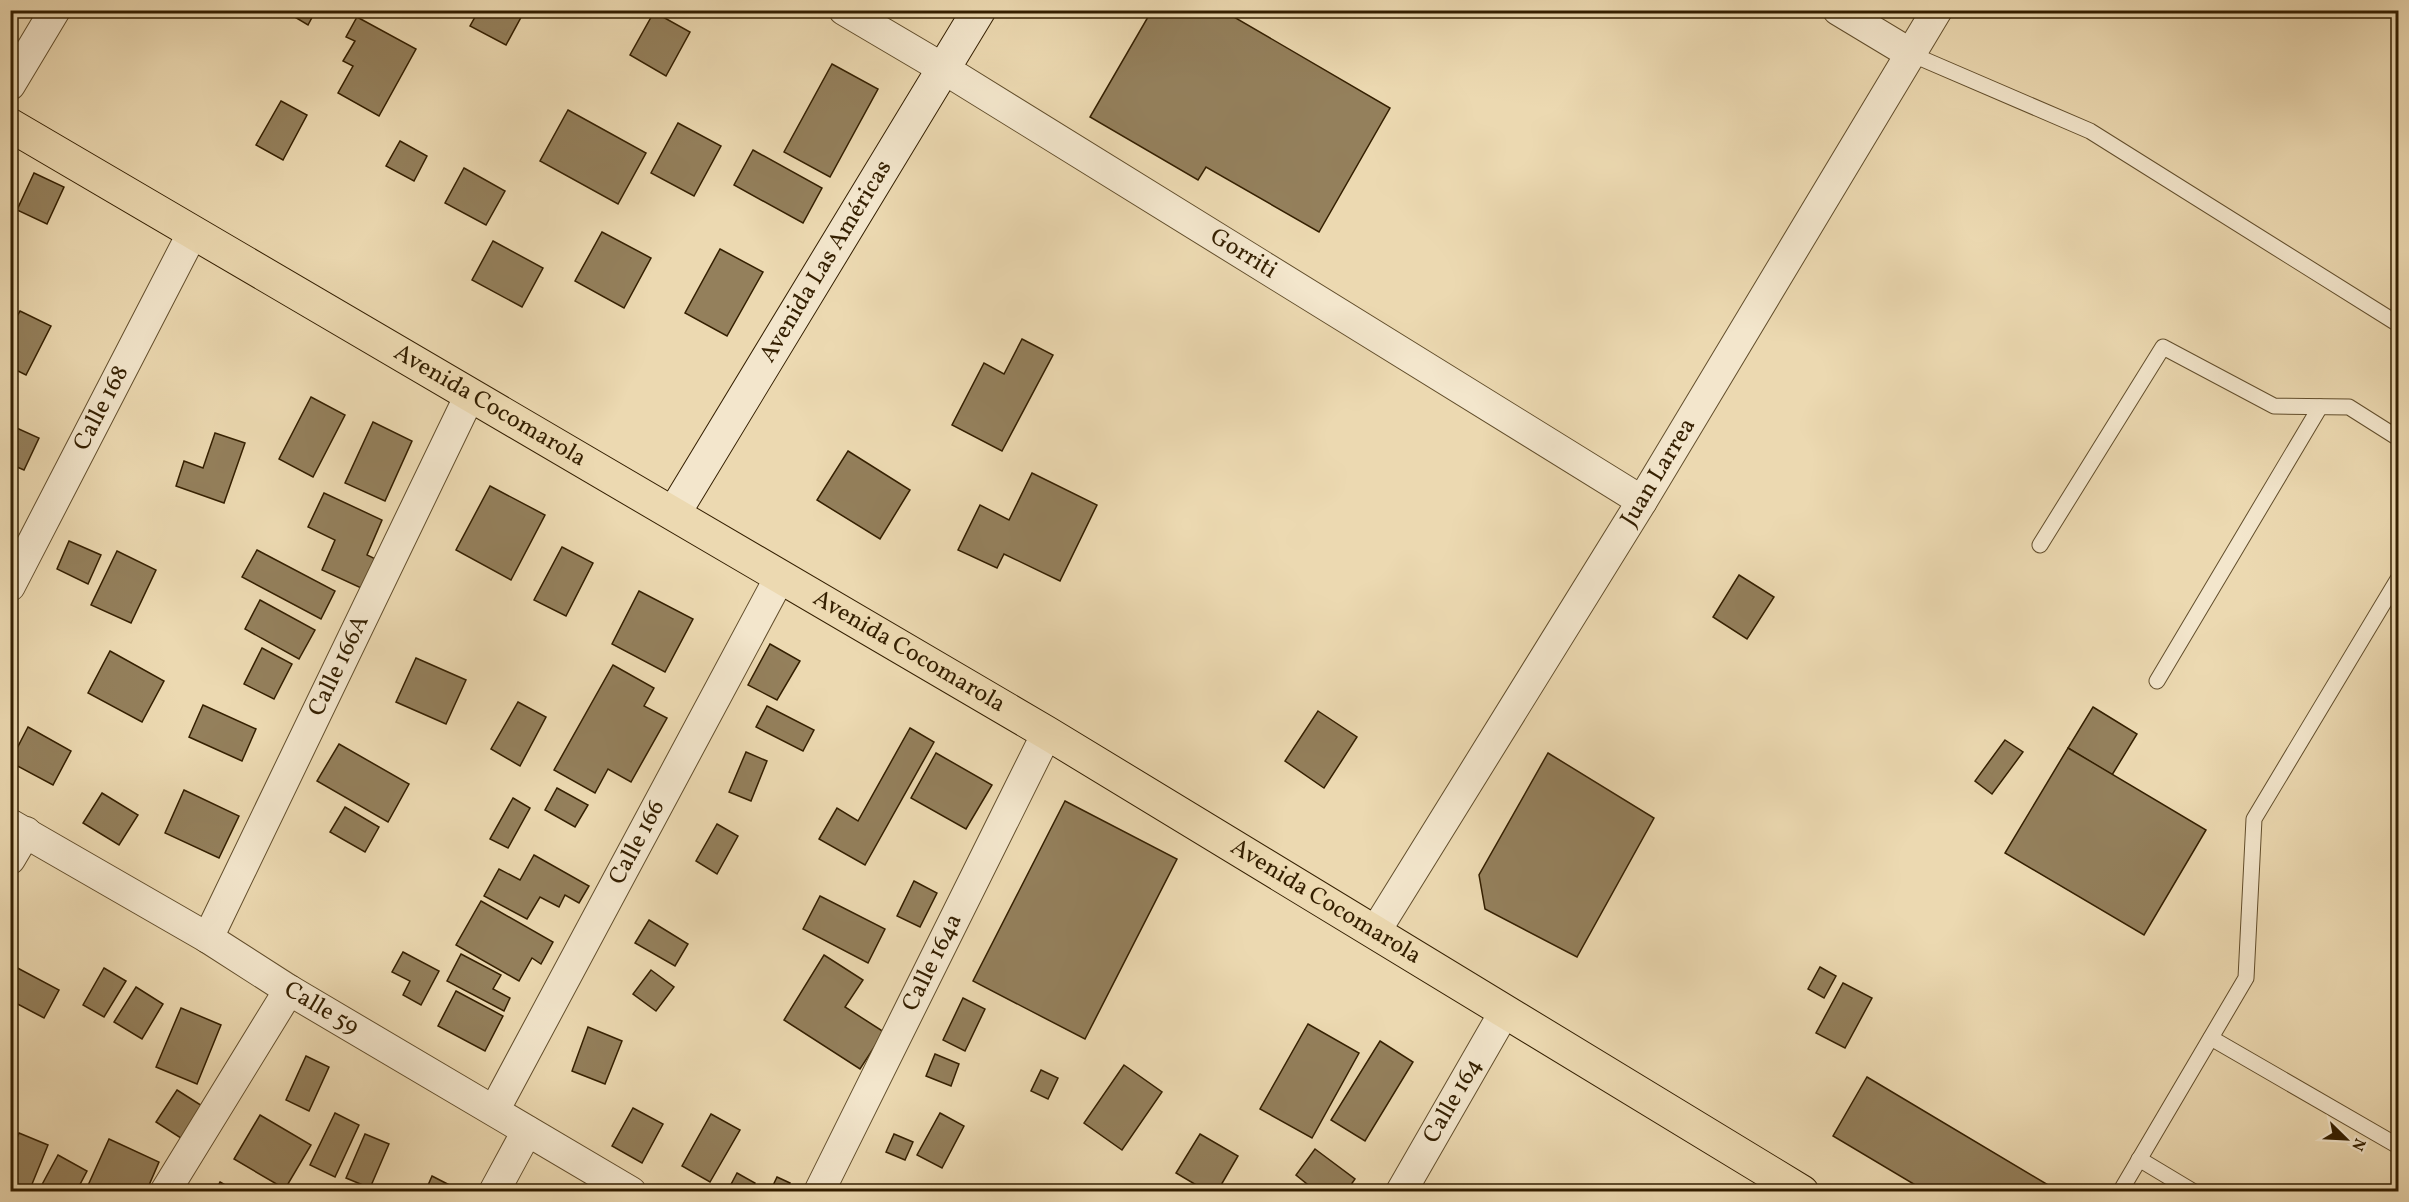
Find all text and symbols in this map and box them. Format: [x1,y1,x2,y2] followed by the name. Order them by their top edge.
[752,154,901,369] street label: Avenida Las Américas
[1203,220,1283,288] street label: Gorriti
[387,336,592,476] street label: Avenida Cocomarola
[66,360,138,457] street label: Calle 168
[1613,412,1705,534] street label: Juan Larrea
[806,582,1012,722] street label: Avenida Cocomarola
[300,610,378,722] street label: Calle 166A
[601,794,674,891] street label: Calle 166
[1223,831,1427,973] street label: Avenida Cocomarola
[894,908,972,1017] street label: Calle 164a
[277,974,365,1044] street label: Calle 59
[1415,1052,1491,1150] street label: Calle 164
[2316,1109,2376,1169] north arrow
[2345,1135,2370,1154] text: N

